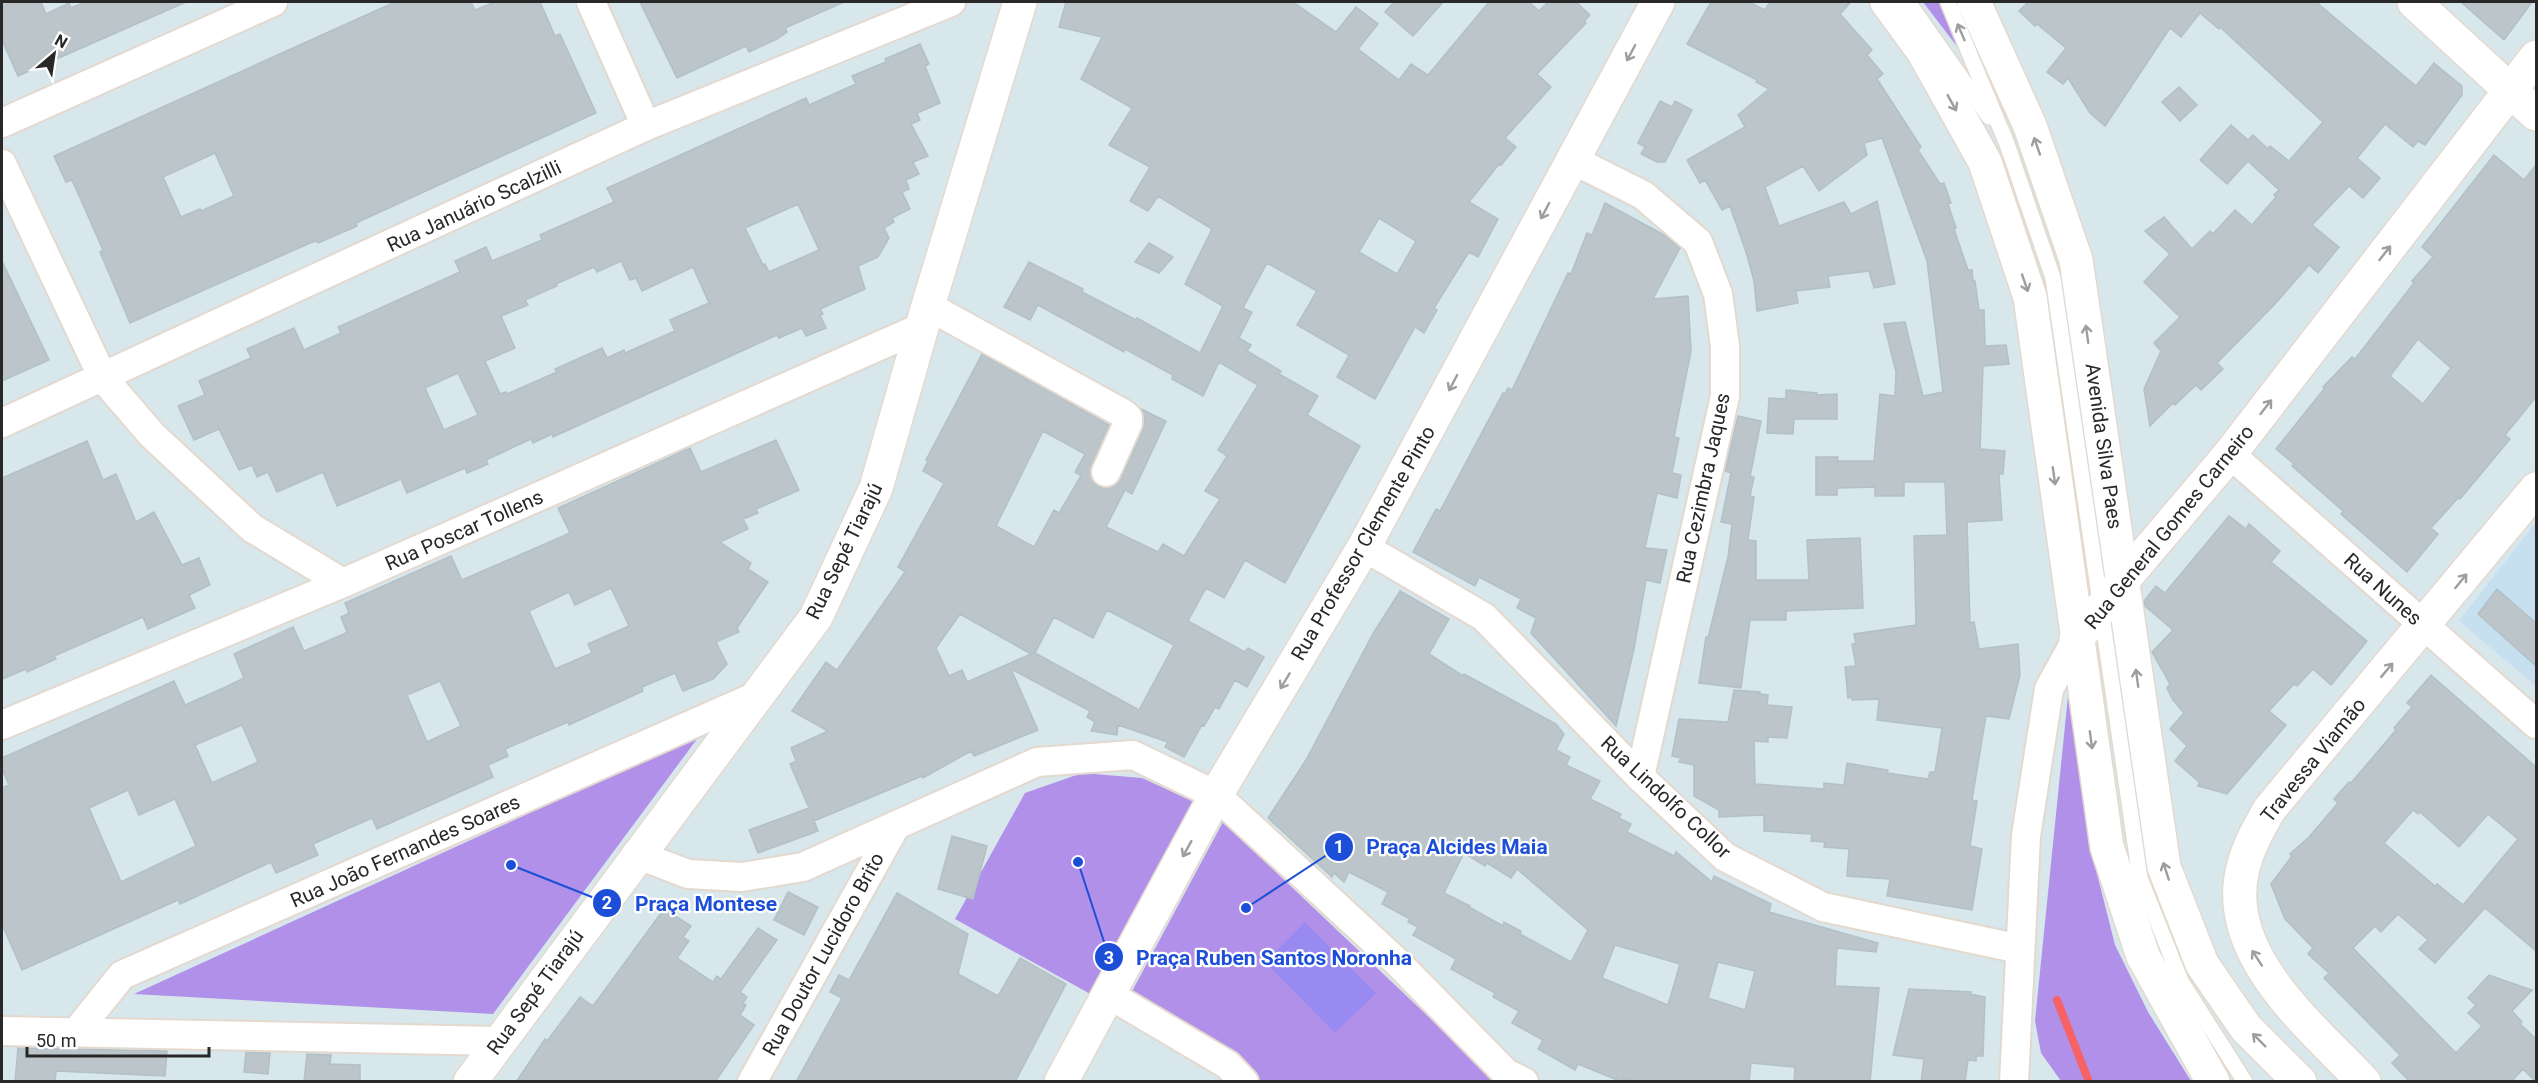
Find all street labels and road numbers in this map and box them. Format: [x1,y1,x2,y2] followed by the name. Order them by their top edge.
[383,155,565,257] street label: Rua Januário Scalzilli
[2080,362,2128,530] street label: Avenida Silva Paes
[1671,391,1735,585] street label: Rua Cezimbra Jaques
[2079,420,2259,634] street label: Rua General Gomes Carneiro
[1286,421,1440,665] street label: Rua Professor Clemente Pinto
[801,479,887,623] street label: Rua Sepé Tiarajú
[381,484,547,576] street label: Rua Poscar Tollens
[2339,548,2427,630] street label: Rua Nunes
[2255,693,2371,827] street label: Travessa Viamão
[1596,731,1736,864] street label: Rua Lindolfo Collor
[286,789,524,913] street label: Rua João Fernandes Soares
[757,848,889,1060] street label: Rua Doutor Lucidoro Brito
[482,925,588,1059] street label: Rua Sepé Tiarajú

